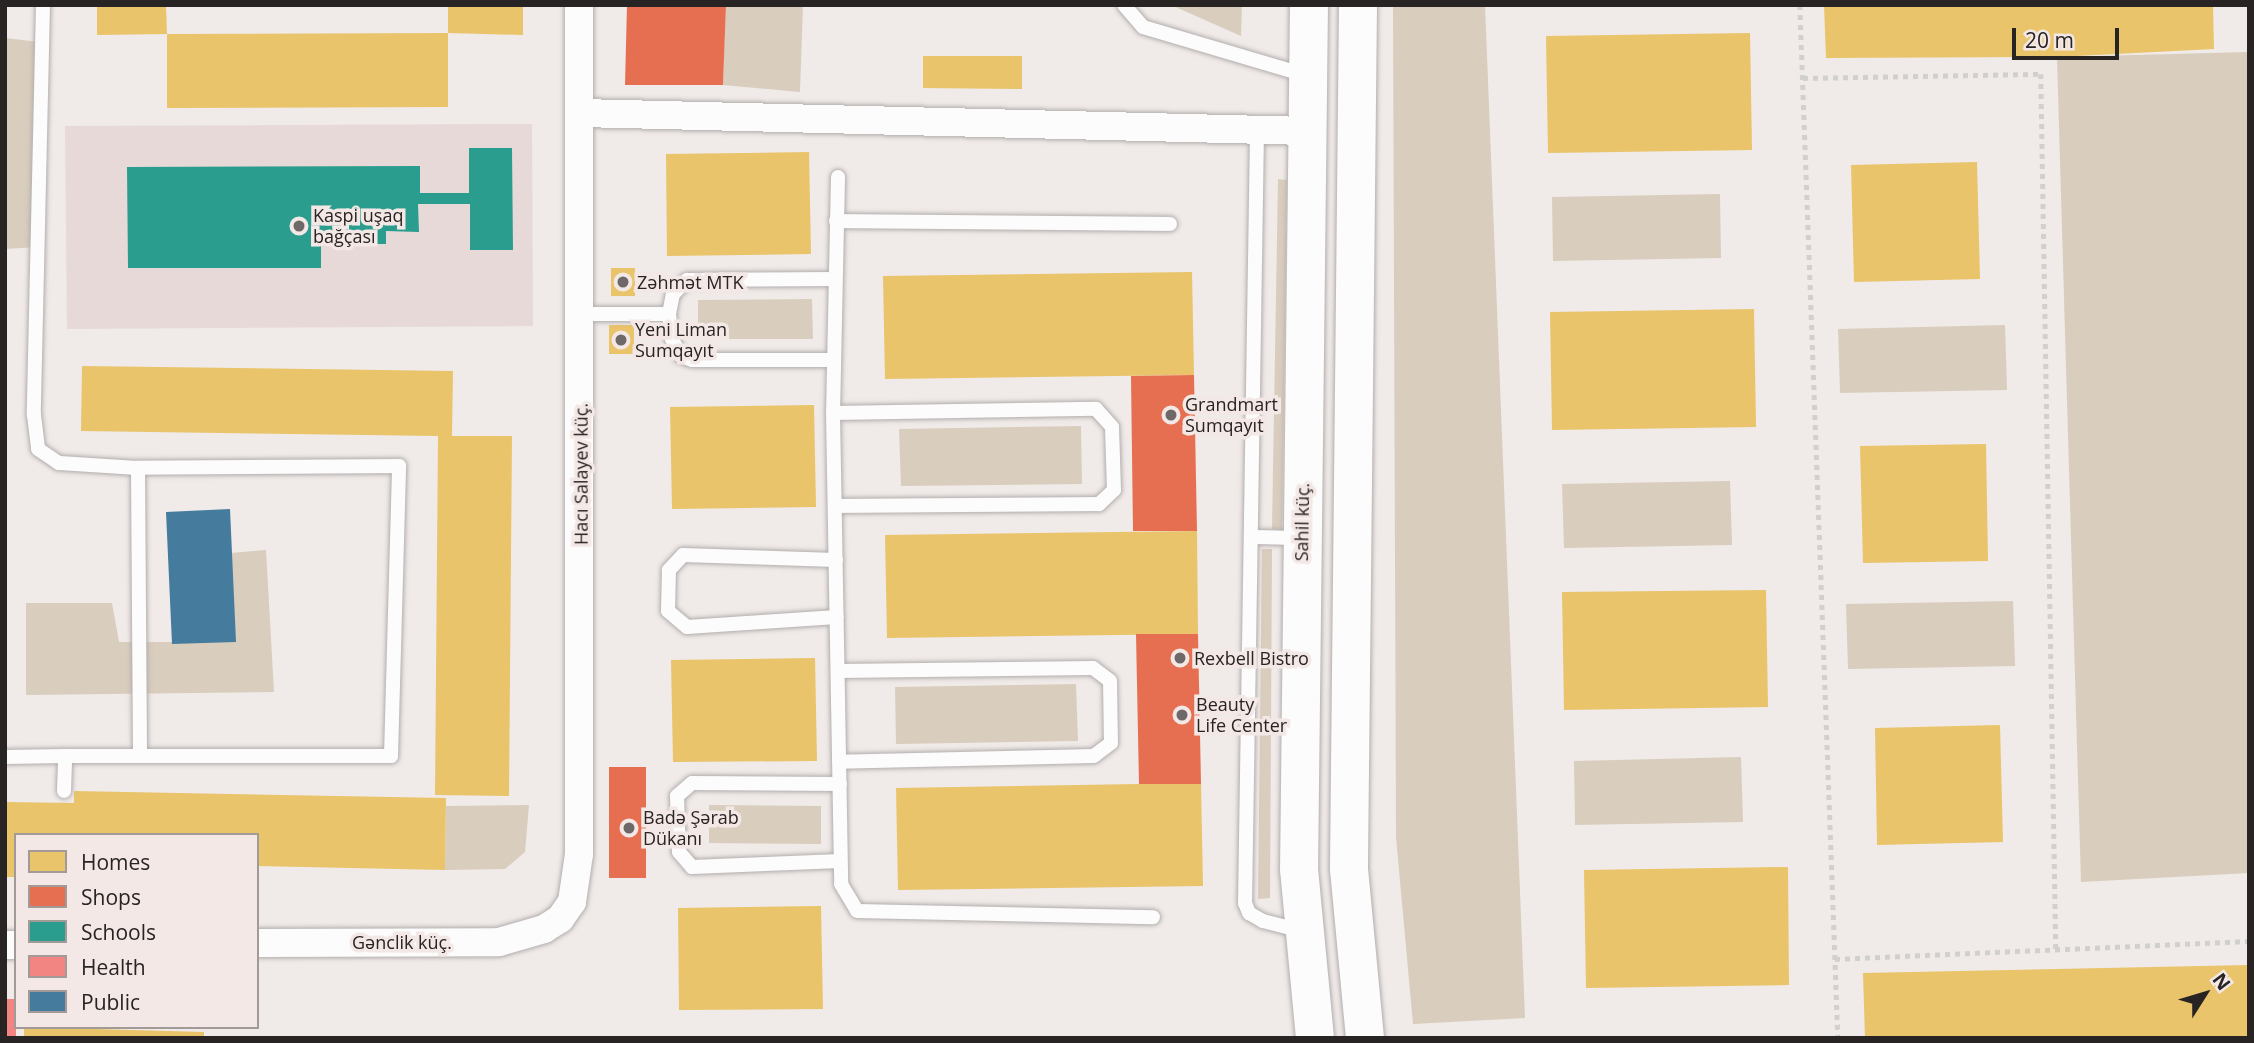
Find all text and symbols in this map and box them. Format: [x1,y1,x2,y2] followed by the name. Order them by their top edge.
[2016,14,2123,58] scale bar
[2025,26,2074,54] text: 20 m
[313,205,403,248] place label: Kaspi uşaq bağçası
[291,218,307,234] marker: Kaspi uşaq bağçası
[637,271,743,293] place label: Zəhmət MTK
[615,274,631,290] marker: Zəhmət MTK
[635,319,727,362] place label: Yeni Liman Sumqayıt
[613,332,629,348] marker: Yeni Liman Sumqayıt
[1185,394,1278,436] place label: Grandmart Sumqayıt
[570,403,592,545] street label: Hacı Salayev küç.
[1163,407,1179,423] marker: Grandmart Sumqayıt
[1291,483,1313,561] street label: Sahil küç.
[1194,647,1309,669] place label: Rexbell Bistro
[1172,650,1188,666] marker: Rexbell Bistro
[1196,694,1287,736] place label: Beauty Life Center
[1174,707,1190,723] marker: Beauty Life Center
[643,807,739,850] place label: Badә Şәrab Dükanı
[621,820,637,836] marker: Badә Şәrab Dükanı
[14,833,259,1029] legend
[81,848,150,876] text: Homes
[81,883,141,911] text: Shops
[81,918,156,946] text: Schools
[352,931,452,953] street label: Gənclik küç.
[81,953,146,981] text: Health
[2170,959,2240,1029] north arrow
[2207,967,2237,995] text: N
[81,988,140,1016] text: Public

